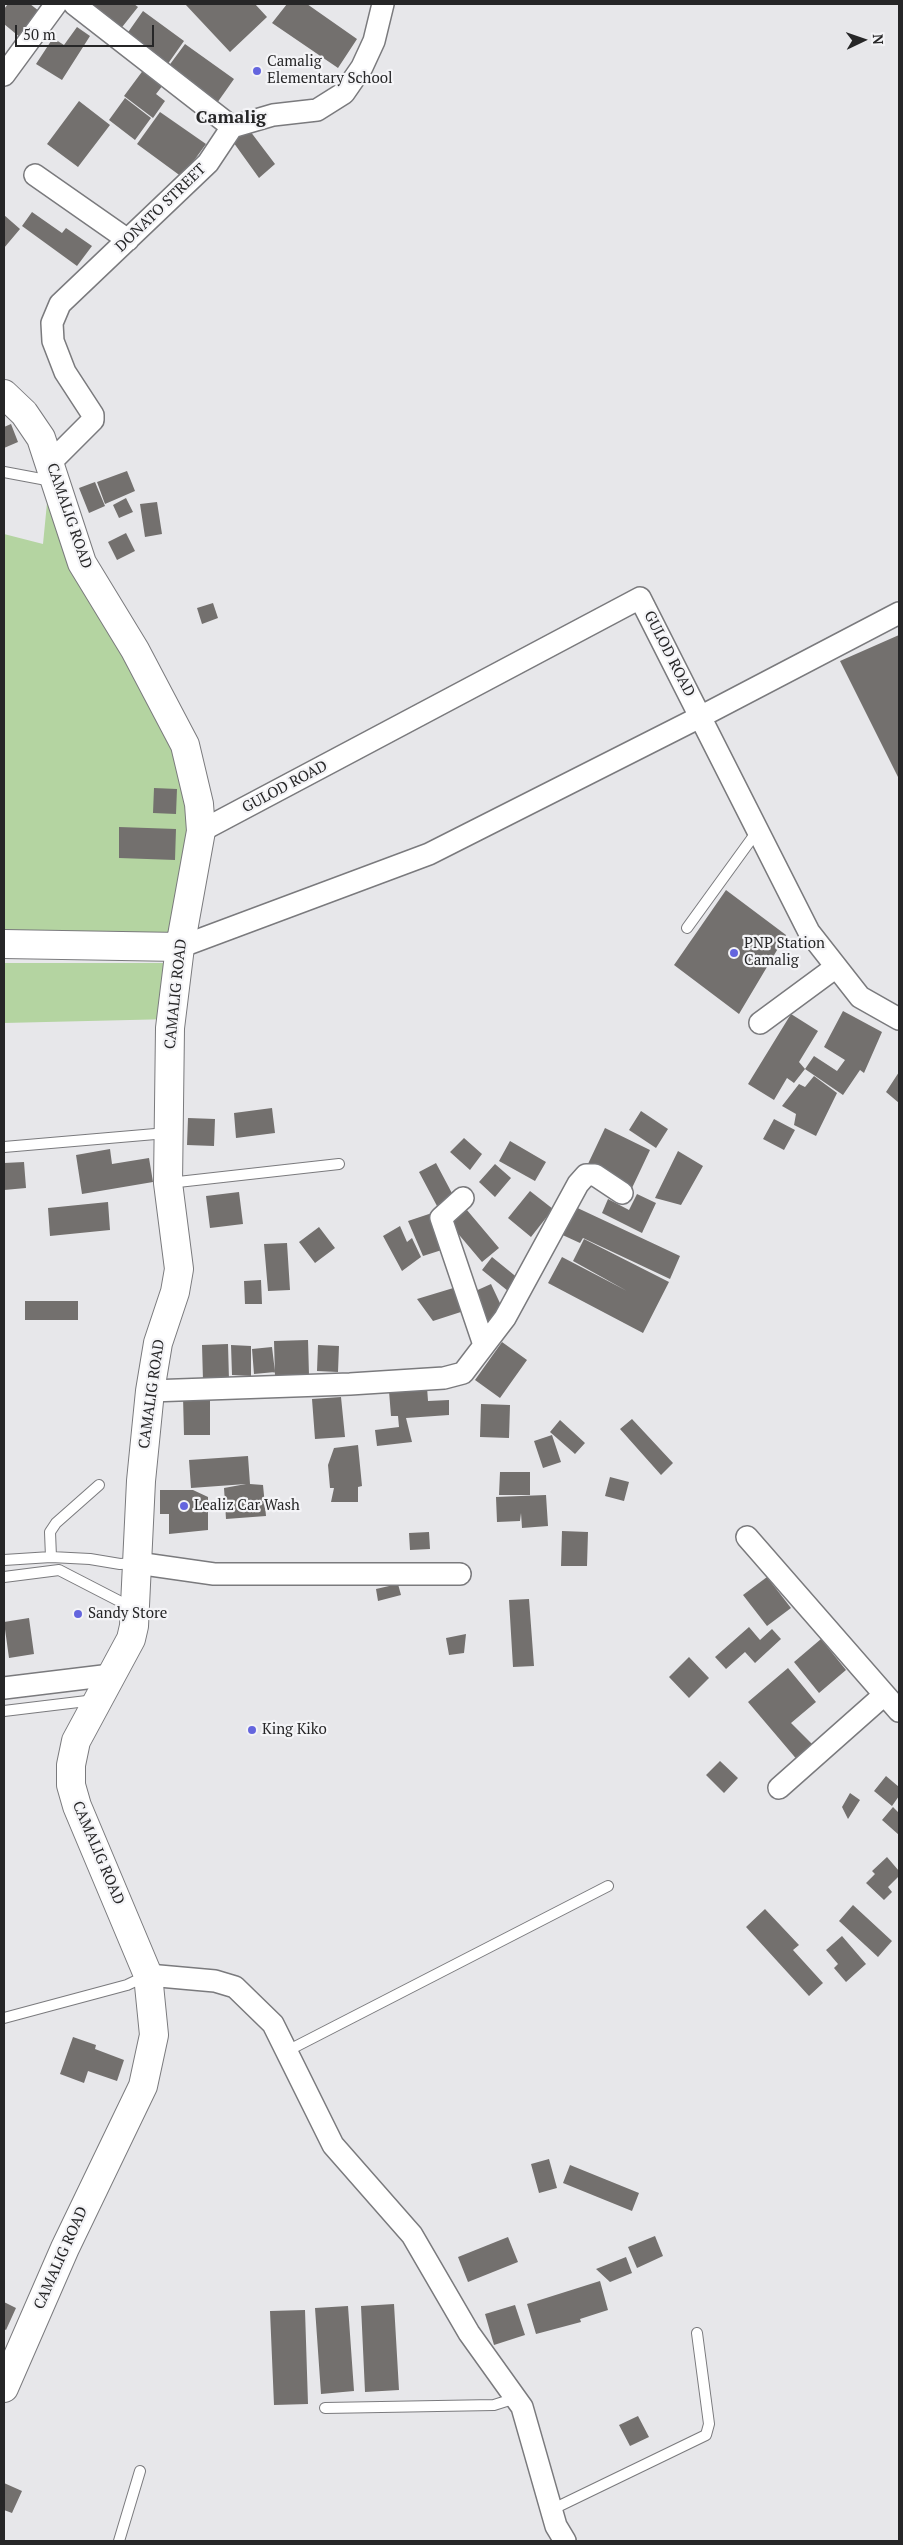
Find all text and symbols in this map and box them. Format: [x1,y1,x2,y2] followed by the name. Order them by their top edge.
[18,15,156,47] scale bar
[838,15,888,65] north arrow
[23,24,56,44] text: 50 m
[869,33,888,45] text: N
[267,53,393,88] place label: Camalig Elementary School
[251,65,263,77] marker: Camalig Elementary School
[196,107,266,129] district label: Camalig
[112,160,210,256] street label: DONATO STREET
[42,461,96,571] street label: CAMALIG ROAD
[640,608,698,700] street label: GULOD ROAD
[239,757,331,817] street label: GULOD ROAD
[744,935,825,970] place label: PNP Station Camalig
[161,938,191,1050] street label: CAMALIG ROAD
[728,947,740,959] marker: PNP Station Camalig
[135,1338,169,1450] street label: CAMALIG ROAD
[194,1497,300,1515] place label: Lealiz Car Wash
[178,1500,190,1512] marker: Lealiz Car Wash
[88,1605,167,1623] place label: Sandy Store
[72,1608,84,1620] marker: Sandy Store
[262,1721,327,1739] place label: King Kiko
[246,1724,258,1736] marker: King Kiko
[68,1799,128,1907] street label: CAMALIG ROAD
[30,2204,92,2312] street label: CAMALIG ROAD

